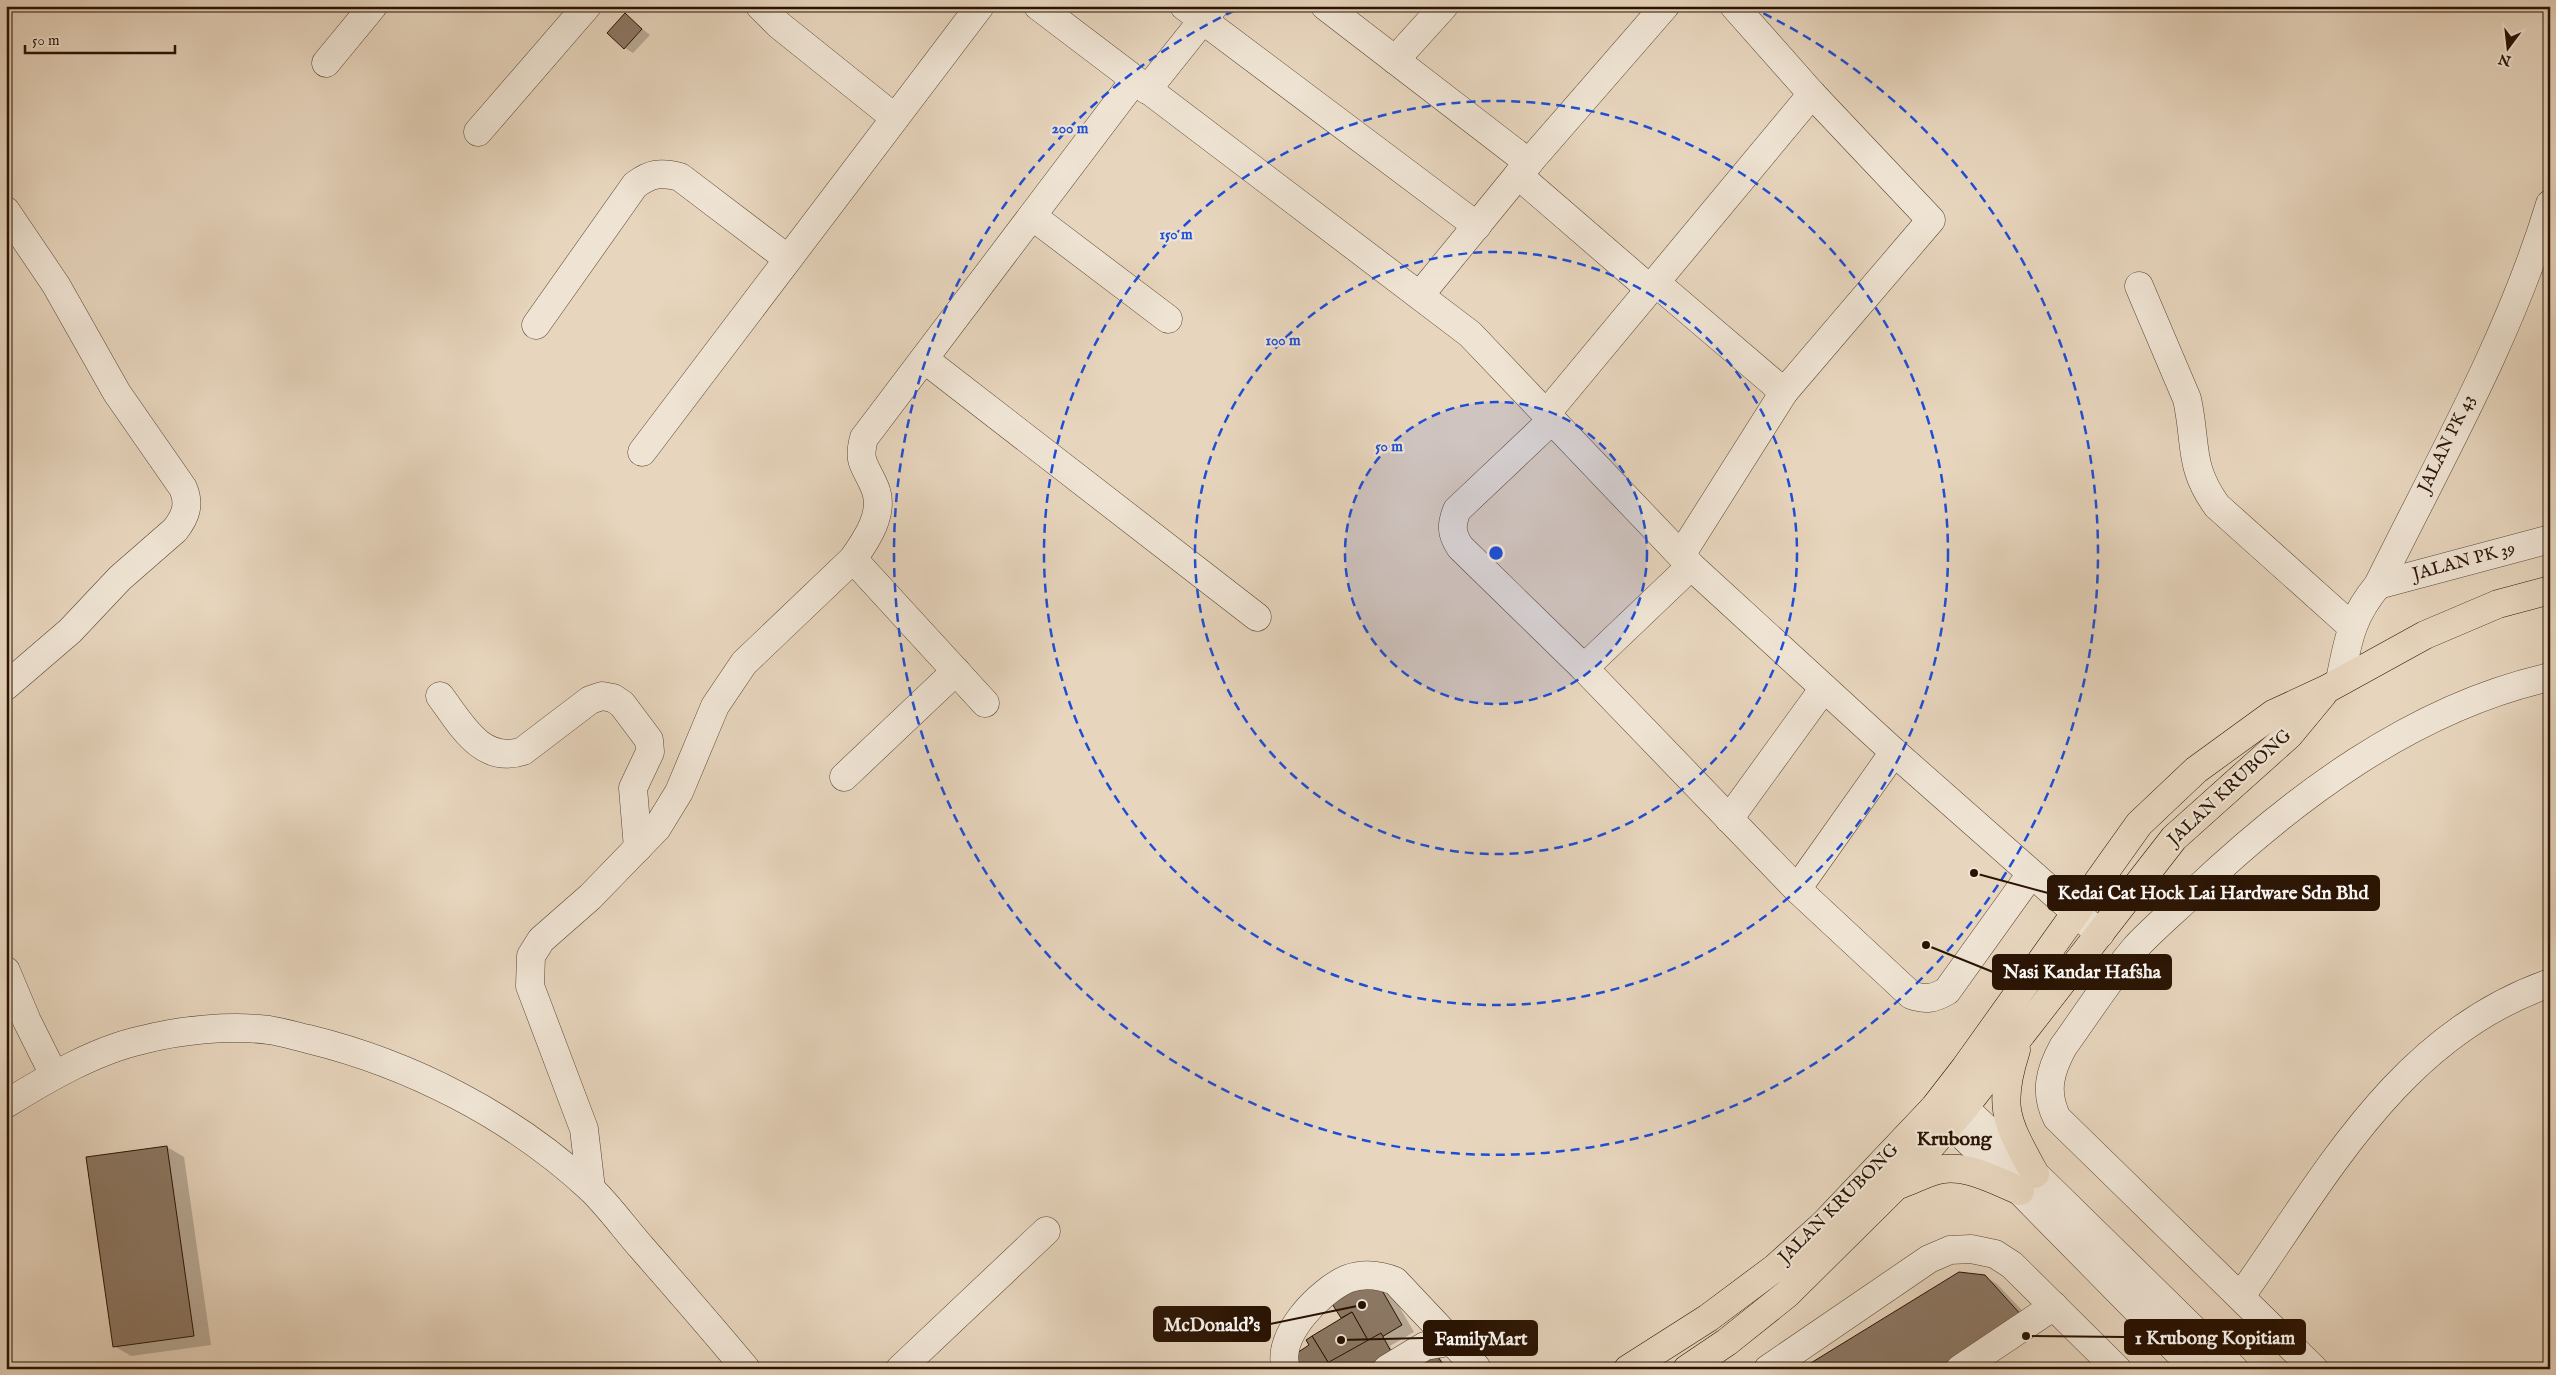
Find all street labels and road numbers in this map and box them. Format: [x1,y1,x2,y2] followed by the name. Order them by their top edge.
[2412,391,2481,499] street label: JALAN PK 43
[2408,537,2518,587] street label: JALAN PK 39
[2162,724,2297,853] street label: JALAN KRUBONG
[1773,1138,1905,1270] street label: JALAN KRUBONG

